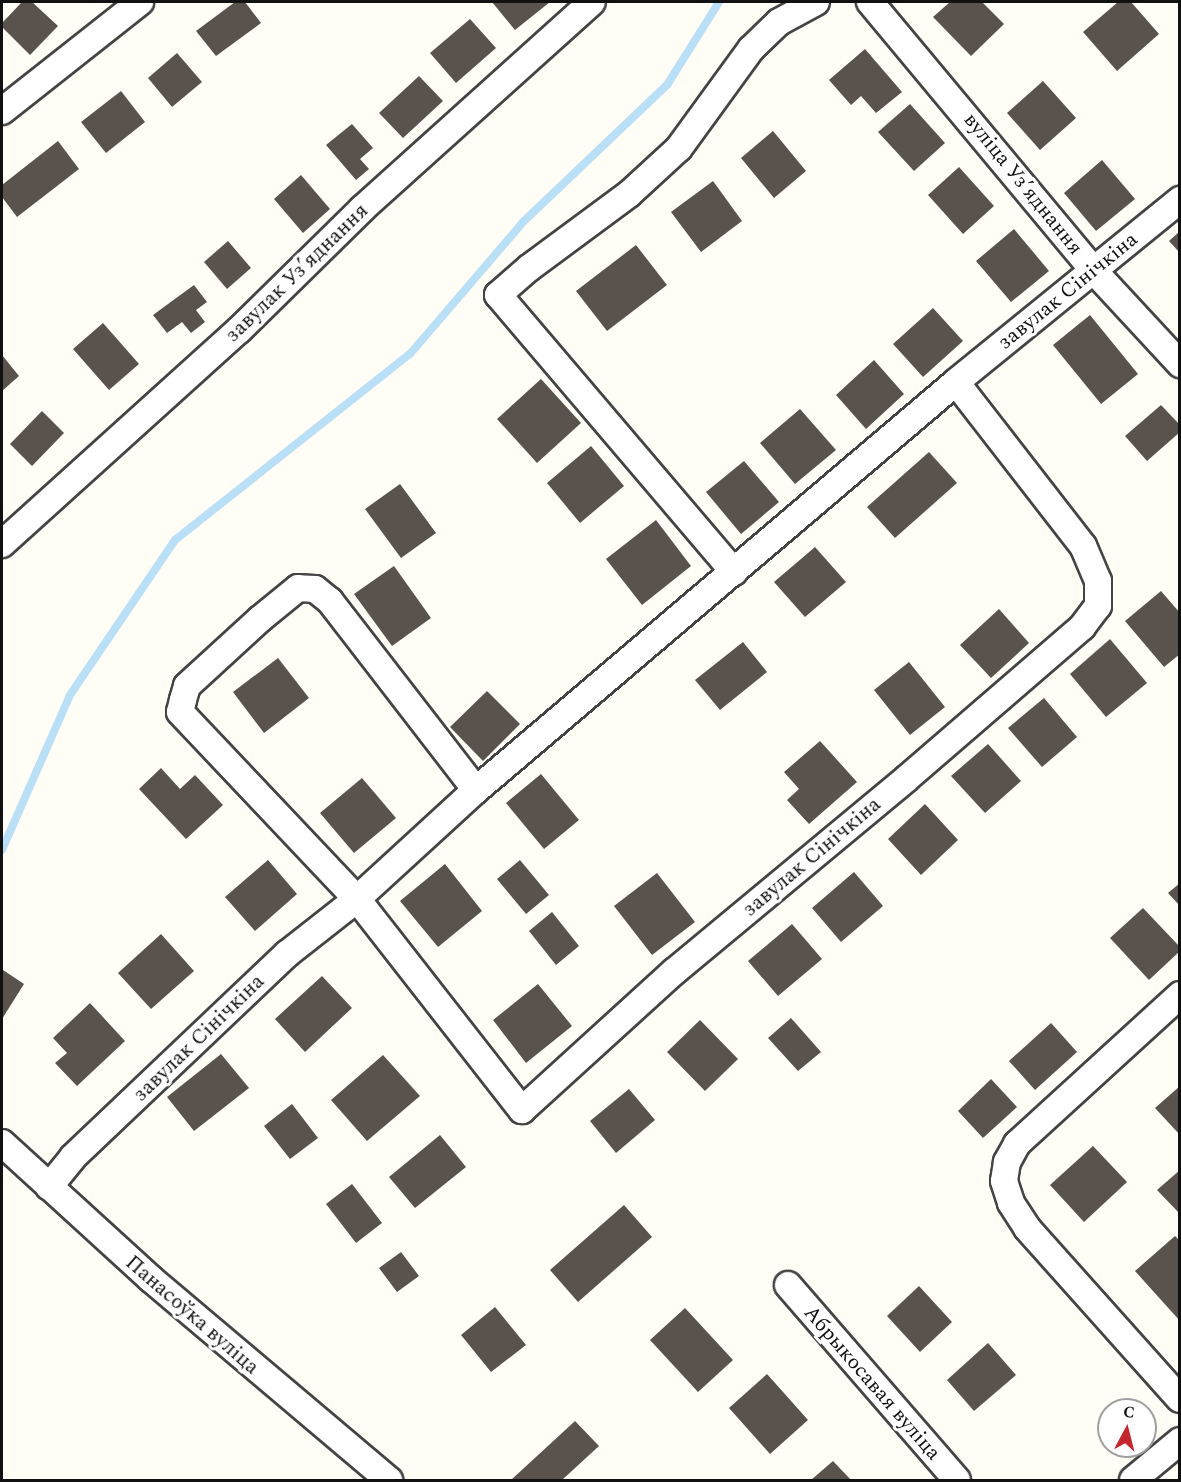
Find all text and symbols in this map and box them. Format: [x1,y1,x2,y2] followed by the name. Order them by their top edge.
[958,108,1088,260] street label: вуліца Узʼяднання
[220,198,374,348] street label: завулак Узʼяднання
[993,227,1143,355] street label: завулак Сінічкіна
[738,792,886,922] street label: завулак Сінічкіна
[128,969,270,1107] street label: завулак Сінічкіна
[120,1250,264,1380] street label: Панасоўка вуліца
[798,1301,946,1465] street label: Абрыкосавая вуліца
[1097,1398,1157,1458] north arrow
[1122,1400,1136,1425] text: С

